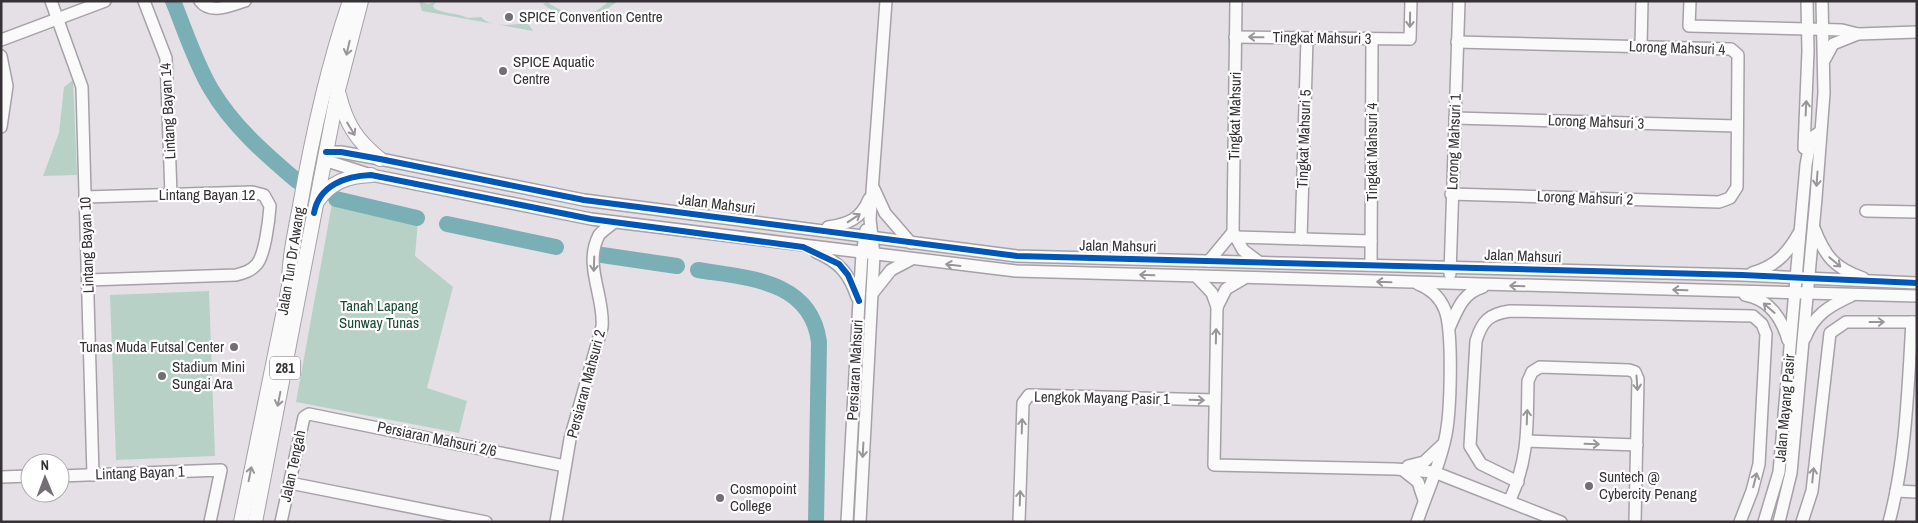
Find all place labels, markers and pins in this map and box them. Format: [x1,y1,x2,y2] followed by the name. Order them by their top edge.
[519,6,663,27] place label: SPICE Convention Centre
[503,11,515,23] marker: SPICE Convention Centre
[513,51,594,89] place label: SPICE Aquatic Centre
[497,65,509,77] marker: SPICE Aquatic Centre
[79,336,224,357] place label: Tunas Muda Futsal Center
[228,341,240,353] marker: Tunas Muda Futsal Center
[172,356,245,394] place label: Stadium Mini Sungai Ara
[156,370,168,382] marker: Stadium Mini Sungai Ara
[1599,466,1697,504] place label: Suntech @ Cybercity Penang
[730,478,797,516] place label: Cosmopoint College
[1583,480,1595,492] marker: Suntech @ Cybercity Penang
[714,492,726,504] marker: Cosmopoint College

